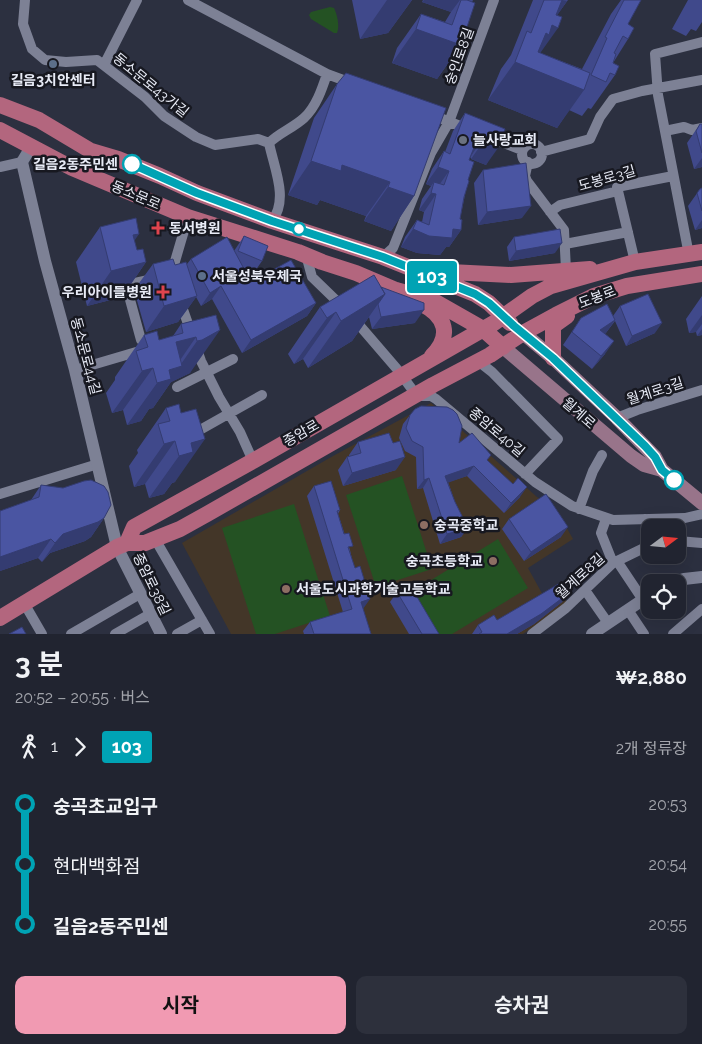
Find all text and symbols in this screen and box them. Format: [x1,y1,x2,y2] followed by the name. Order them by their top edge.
[441,25,477,87] street label: 숭인로8길
[110,50,192,120] street label: 동소문로43가길
[47,58,59,70] marker: 길음3치안센터
[10,72,96,88] place label: 길음3치안센터
[473,132,537,148] place label: 늘사랑교회
[457,134,469,146] marker: 늘사랑교회
[122,154,142,174] marker: 길음2동주민센
[33,156,118,172] place label: 길음2동주민센
[576,162,638,194] street label: 도봉로3길
[109,178,163,212] street label: 동소문로
[169,220,221,236] place label: 동서병원
[151,221,165,235] marker: 동서병원
[292,222,306,236] unlabelled marker
[403,261,461,293] line badge: 103
[417,266,447,287] text: 103
[212,268,302,284] place label: 서울성북우체국
[196,270,208,282] marker: 서울성북우체국
[576,283,618,311] street label: 도봉로
[62,284,152,300] place label: 우리아이들병원
[156,285,170,299] marker: 우리아이들병원
[68,315,104,397] street label: 동소문로44길
[624,374,686,408] street label: 월계로3길
[559,394,599,432] street label: 월계로
[466,404,528,460] street label: 종암로40길
[280,416,322,450] street label: 종암로
[664,470,684,490] unlabelled marker
[434,517,499,533] place label: 숭곡중학교
[418,519,430,531] marker: 숭곡중학교
[641,519,686,564] north arrow
[641,519,686,619] map controls
[130,550,174,618] street label: 종암로38길
[552,550,608,602] street label: 월계로8길
[406,553,483,569] place label: 숭곡초등학교
[487,555,499,567] marker: 숭곡초등학교
[641,574,686,619] button: locate
[296,581,451,597] place label: 서울도시과학기술고등학교
[280,583,292,595] marker: 서울도시과학기술고등학교
[15,648,63,681] text: 3 분
[615,666,687,688] text: ₩2,880
[15,688,150,707] text: 20:52 – 20:55 · 버스
[15,733,43,761] icon: walk
[66,733,94,761] icon: forward
[112,736,142,757] text: 103
[51,737,58,756] text: 1
[616,739,687,758] text: 2개 정류장
[53,795,158,817] text: 숭곡초교입구
[649,795,687,814] text: 20:53
[53,855,140,877] text: 현대백화점
[648,855,687,874] text: 20:54
[53,915,169,937] text: 길음2동주민센
[648,915,687,934] text: 20:55
[15,976,346,1034] button: 시작
[356,976,687,1034] button: 승차권

